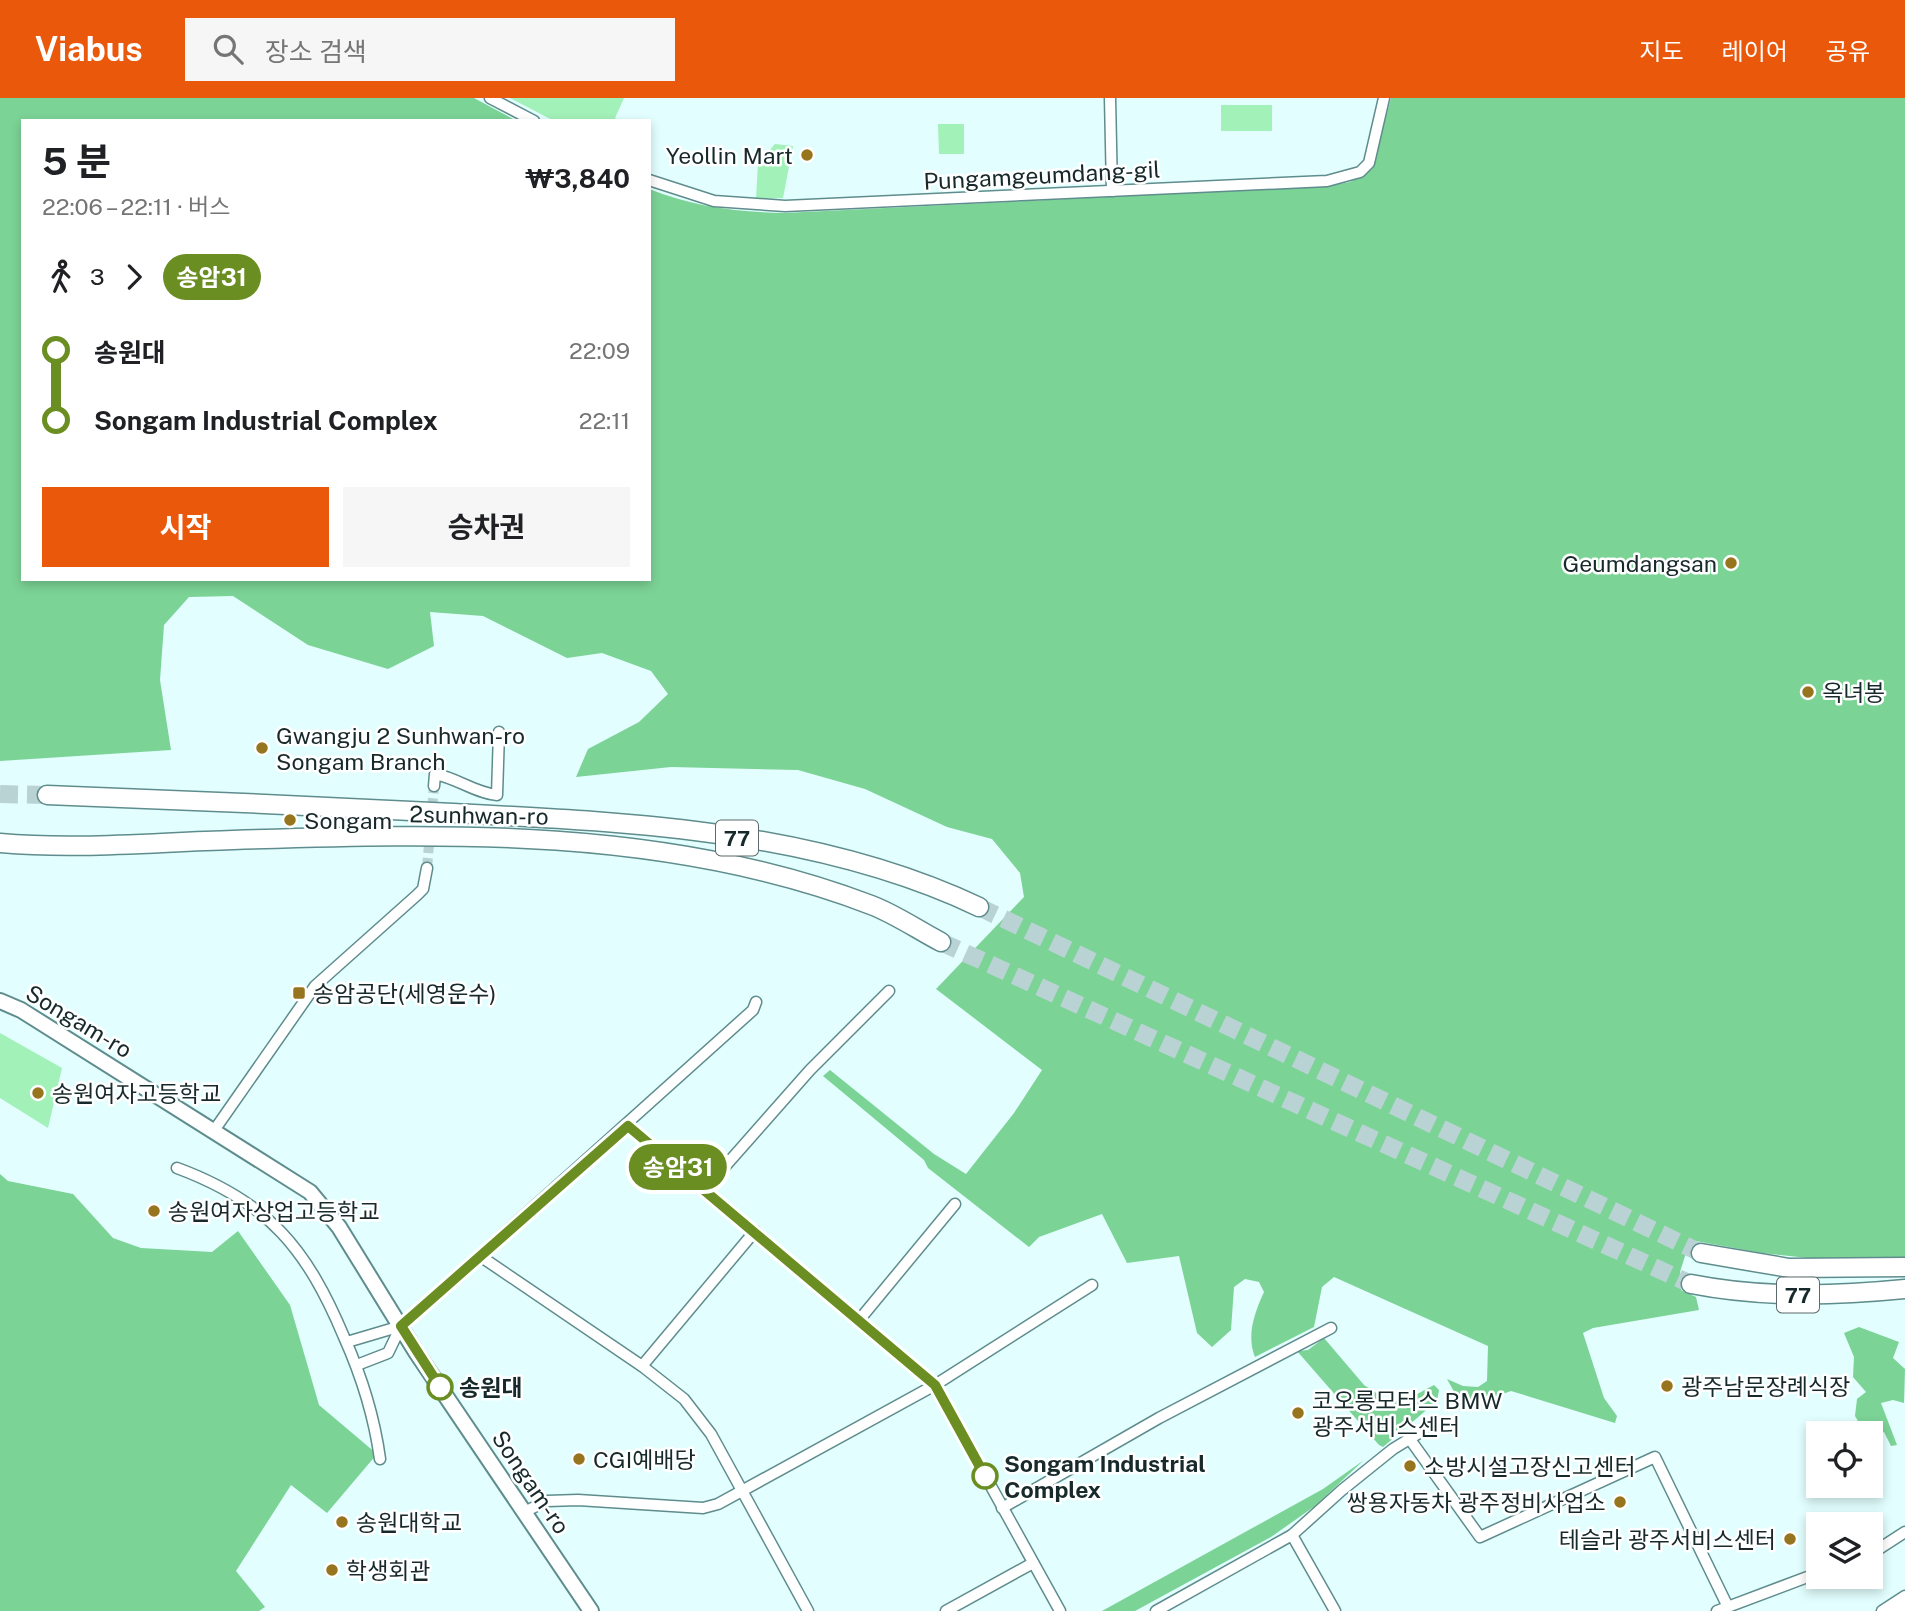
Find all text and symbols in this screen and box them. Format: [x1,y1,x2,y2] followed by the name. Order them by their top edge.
[185,18,675,81] search box
[35,30,143,68] text: Viabus
[209,30,247,68] icon: search
[265,36,367,67] text: 장소 검색
[1639,37,1684,65] text: 지도
[1722,37,1788,65] text: 레이어
[1826,37,1870,65] text: 공유
[42,139,111,184] text: 5 분
[666,142,793,169] place label: Yeollin Mart
[799,147,815,163] marker: Yeollin Mart
[923,155,1161,195] street label: Pungamgeumdang-gil
[525,163,630,194] text: ₩3,840
[42,193,230,220] text: 22:06 – 22:11 · 버스
[42,258,80,296] icon: walk
[115,258,153,296] icon: forward
[90,263,105,290] text: 3
[177,263,247,291] text: 송암31
[94,337,166,368] text: 송원대
[569,337,630,364] text: 22:09
[94,405,438,436] text: Songam Industrial Complex
[579,407,630,434] text: 22:11
[42,487,329,567] button: 시작
[343,487,630,567] button: 승차권
[1562,550,1717,577] place label: Geumdangsan
[1723,555,1739,571] marker: Geumdangsan
[1822,679,1885,706] place label: 옥녀봉
[1800,684,1816,700] marker: 옥녀봉
[276,722,525,775] place label: Gwangju 2 Sunhwan-ro Songam Branch
[254,740,270,756] marker: Gwangju 2 Sunhwan-ro Songam Branch
[409,800,549,830] street label: 2sunhwan-ro
[304,807,392,834] place label: Songam
[282,812,298,828] marker: Songam
[716,820,758,856] road number: 77
[21,979,137,1063] street label: Songam-ro
[313,980,496,1007] place label: 송암공단(세영운수)
[291,985,307,1001] marker: 송암공단(세영운수)
[52,1080,221,1107] place label: 송원여자고등학교
[30,1085,46,1101] marker: 송원여자고등학교
[629,1144,727,1190] line badge: 송암31
[643,1153,713,1181] text: 송암31
[168,1198,380,1225] place label: 송원여자상업고등학교
[146,1203,162,1219] marker: 송원여자상업고등학교
[1777,1278,1819,1312] road number: 77
[1681,1373,1850,1400] place label: 광주남문장례식장
[427,1374,453,1400] marker: 송원대
[459,1374,522,1401] place label: 송원대
[1659,1378,1675,1394] marker: 광주남문장례식장
[1312,1387,1502,1440] place label: 코오롱모터스 BMW 광주서비스센터
[1290,1405,1306,1421] marker: 코오롱모터스 BMW 광주서비스센터
[1806,1421,1883,1589] map controls
[1806,1421,1883,1498] button: locate
[487,1425,575,1539] street label: Songam-ro
[593,1446,696,1473] place label: CGI예배당
[1004,1450,1206,1503] place label: Songam Industrial Complex
[571,1451,587,1467] marker: CGI예배당
[1424,1453,1636,1480] place label: 소방시설고장신고센터
[1402,1458,1418,1474] marker: 소방시설고장신고센터
[972,1463,998,1489] marker: Songam Industrial Complex
[1346,1489,1606,1516] place label: 쌍용자동차 광주정비사업소
[1612,1494,1628,1510] marker: 쌍용자동차 광주정비사업소
[356,1509,462,1536] place label: 송원대학교
[1806,1512,1883,1589] button: layers
[334,1514,350,1530] marker: 송원대학교
[1559,1526,1776,1553] place label: 테슬라 광주서비스센터
[1782,1531,1798,1547] marker: 테슬라 광주서비스센터
[346,1557,431,1584] place label: 학생회관
[324,1562,340,1578] marker: 학생회관

